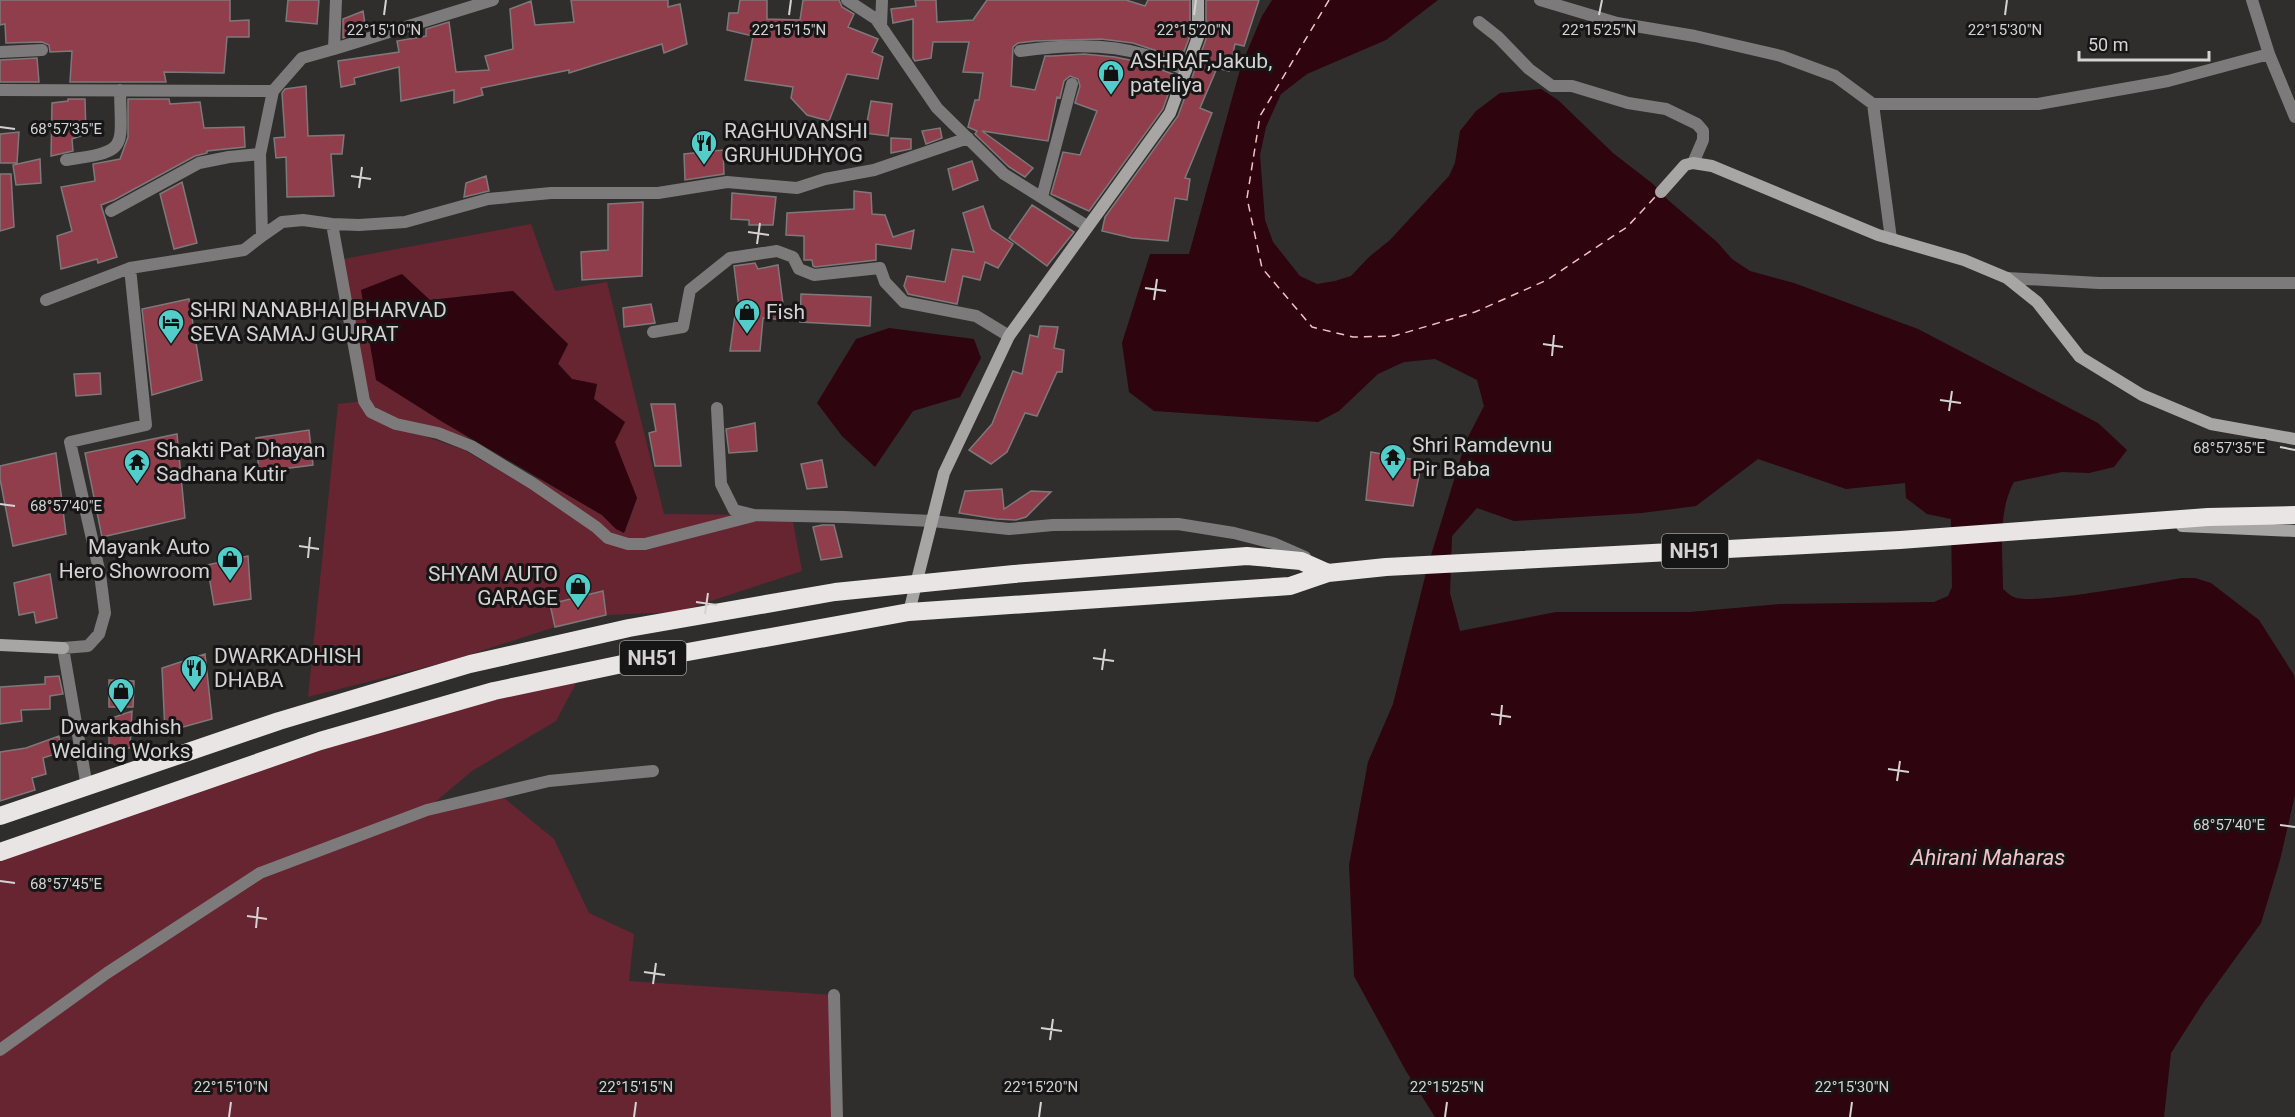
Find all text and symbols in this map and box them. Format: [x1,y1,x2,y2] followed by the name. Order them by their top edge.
[347,21,421,39] text: 22°15'10"N
[752,21,826,39] text: 22°15'15"N
[1157,21,1231,39] text: 22°15'20"N
[1562,21,1636,39] text: 22°15'25"N
[1968,21,2042,39] text: 22°15'30"N
[2079,24,2210,62] scale bar
[2088,34,2128,55] text: 50 m
[1130,49,1272,97] place label: ASHRAF,Jakub, pateliya
[1096,58,1126,96] shop icon: ASHRAF,Jakub, pateliya
[724,119,868,167] place label: RAGHUVANSHI GRUHUDHYOG
[30,120,103,138] text: 68°57'35"E
[689,128,719,166] restaurant icon: RAGHUVANSHI GRUHUDHYOG
[732,297,762,335] shop icon: Fish
[190,298,447,346] place label: SHRI NANABHAI BHARVAD SEVA SAMAJ GUJRAT
[766,300,805,324] place label: Fish
[156,307,186,345] hotel icon: SHRI NANABHAI BHARVAD SEVA SAMAJ GUJRAT
[1412,433,1552,481] place label: Shri Ramdevnu Pir Baba
[156,438,325,486] place label: Shakti Pat Dhayan Sadhana Kutir
[2193,439,2266,457] text: 68°57'35"E
[1378,442,1408,480] temple icon: Shri Ramdevnu Pir Baba
[122,447,152,485] temple icon: Shakti Pat Dhayan Sadhana Kutir
[30,497,103,515] text: 68°57'40"E
[1662,534,1728,568] road number: NH51
[59,535,210,583] place label: Mayank Auto Hero Showroom
[215,544,245,582] shop icon: Mayank Auto Hero Showroom
[428,562,558,610] place label: SHYAM AUTO GARAGE
[563,571,593,609] shop icon: SHYAM AUTO GARAGE
[620,641,686,675] road number: NH51
[214,644,361,692] place label: DWARKADHISH DHABA
[179,653,209,691] restaurant icon: DWARKADHISH DHABA
[106,676,136,714] shop icon: Dwarkadhish Welding Works
[52,715,191,763] place label: Dwarkadhish Welding Works
[2193,816,2266,834] text: 68°57'40"E
[1910,845,2065,870] water label: Ahirani Maharas
[30,875,103,893] text: 68°57'45"E
[194,1078,268,1096] text: 22°15'10"N
[599,1078,673,1096] text: 22°15'15"N
[1004,1078,1078,1096] text: 22°15'20"N
[1410,1078,1484,1096] text: 22°15'25"N
[1815,1078,1889,1096] text: 22°15'30"N

